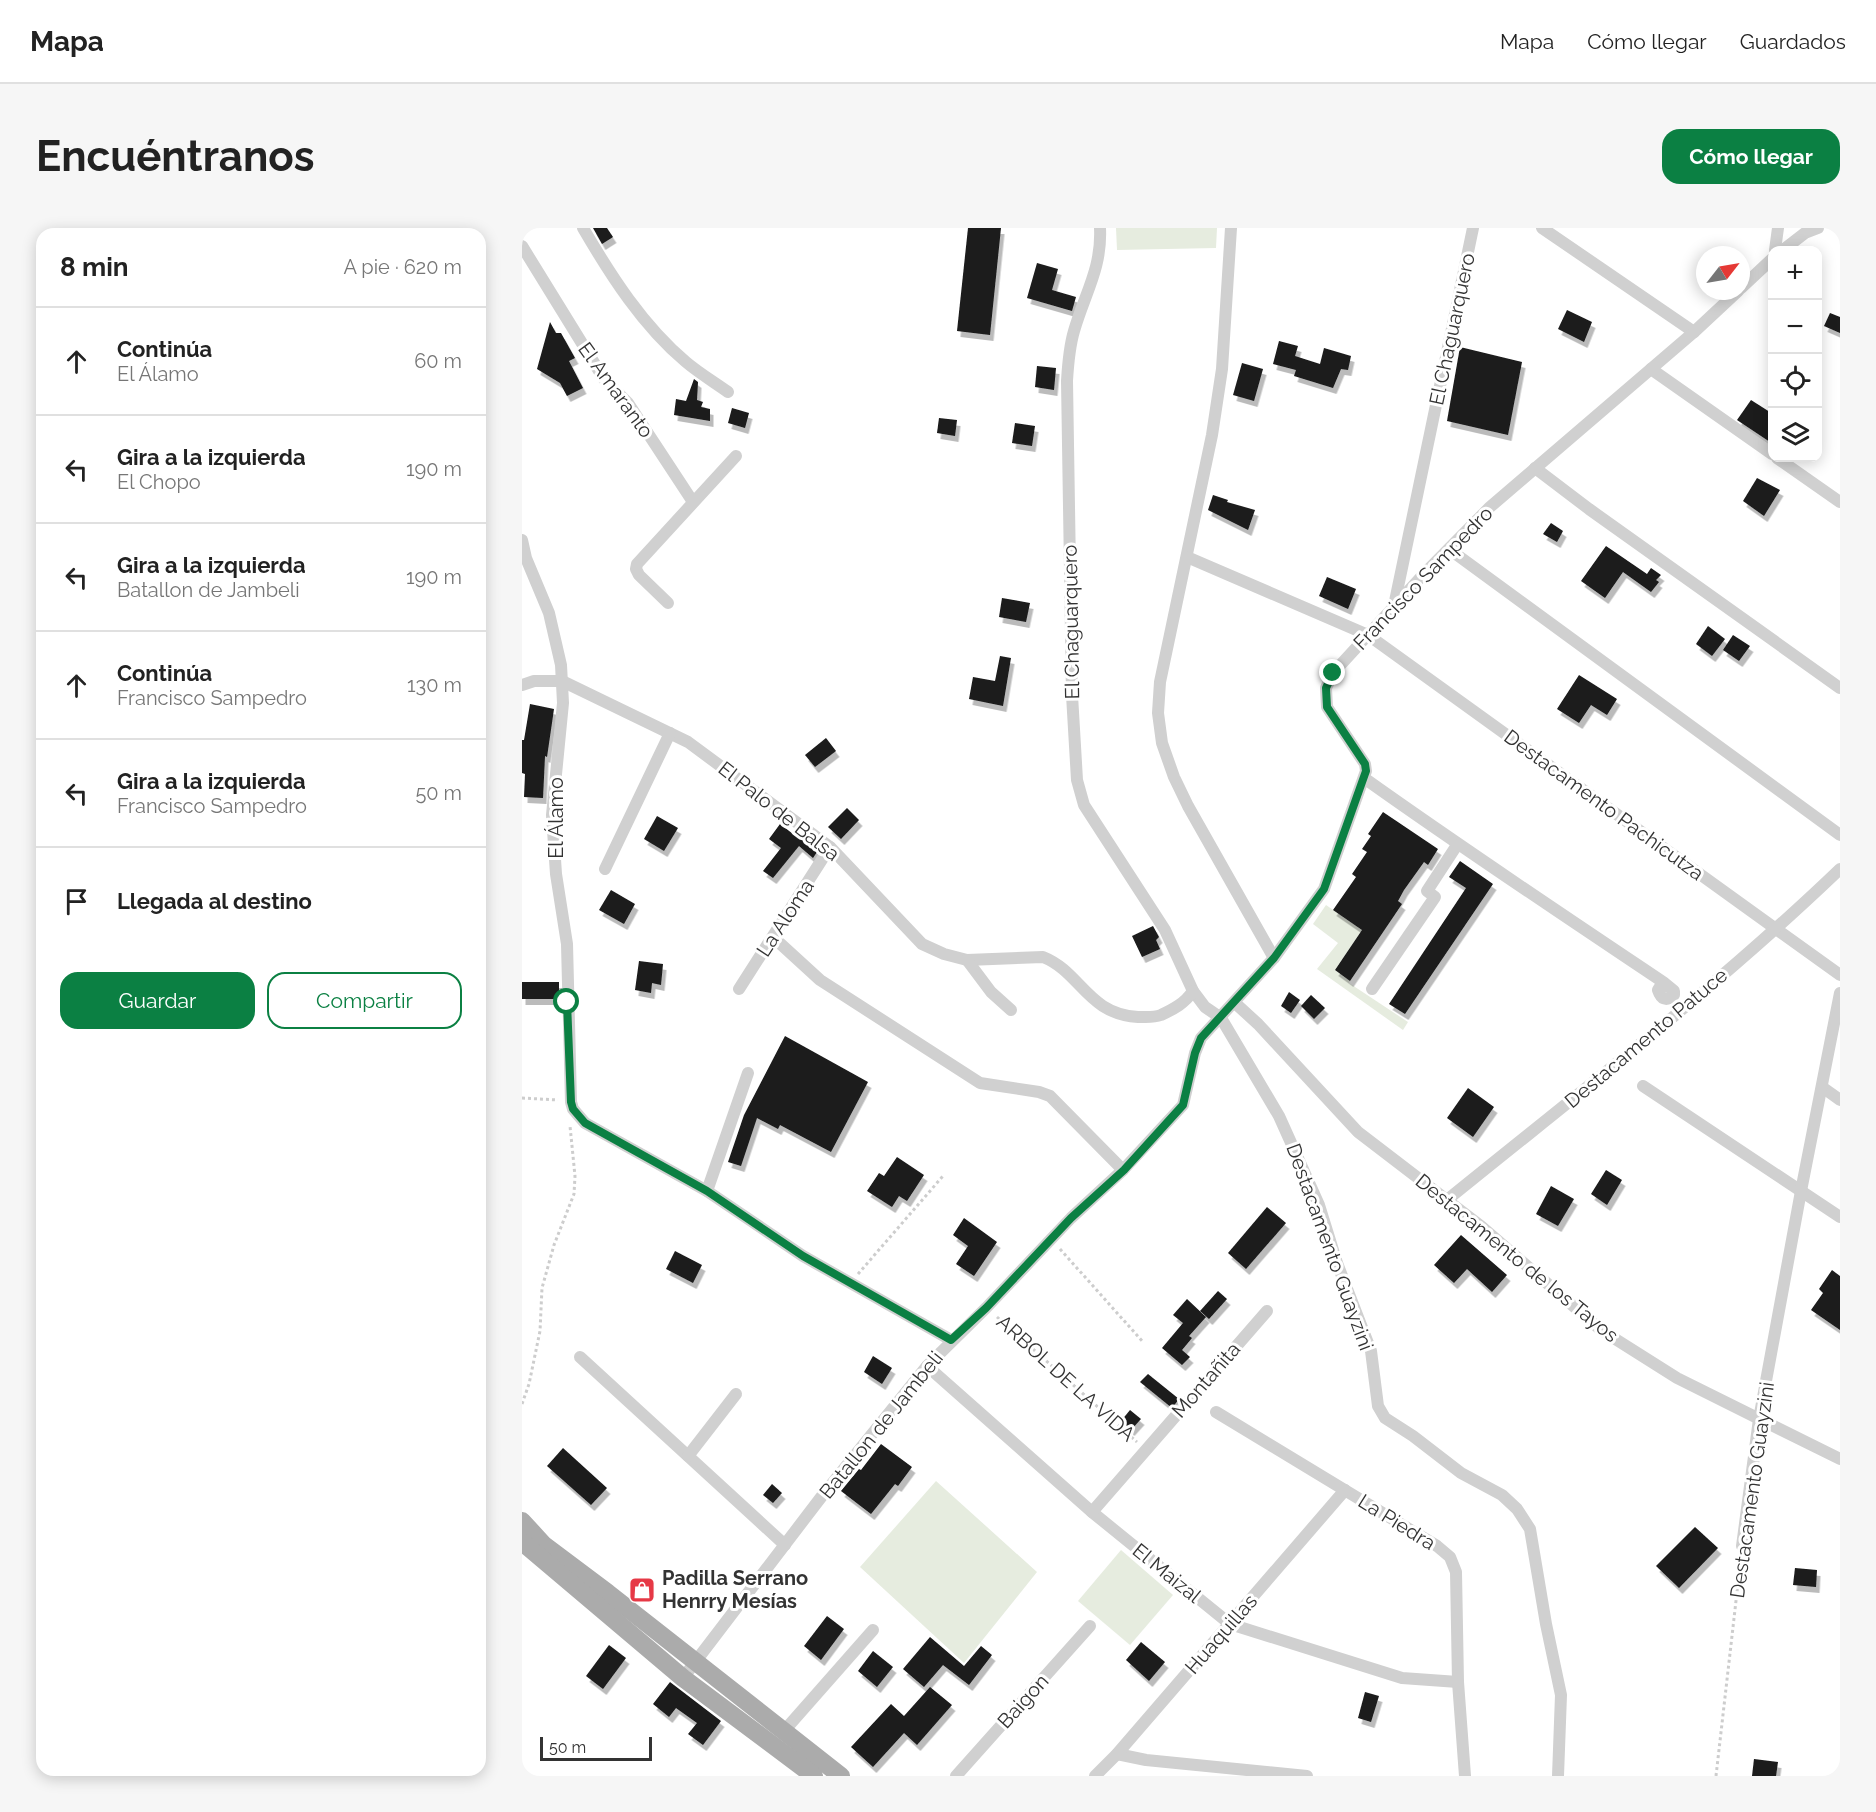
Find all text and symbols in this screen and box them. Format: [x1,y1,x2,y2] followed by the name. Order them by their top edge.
[30,25,104,58] text: Mapa
[1500,29,1554,54] text: Mapa
[1587,29,1707,54] text: Cómo llegar
[1740,29,1846,54] text: Guardados
[1662,129,1840,184] button: Cómo llegar
[36,132,315,181] text: Encuéntranos
[1696,246,1750,300] north arrow
[1768,246,1822,462] map controls
[1768,246,1822,300] button: +
[1424,251,1480,407] street label: El Chaguarquero
[60,252,128,282] text: 8 min
[343,255,462,279] text: A pie · 620 m
[1768,300,1822,354] button: −
[117,336,212,362] text: Continúa
[573,338,659,442] street label: El Amaranto
[60,345,93,378] icon: ahead
[414,349,462,373] text: 60 m
[1768,354,1822,408] button: locate
[117,362,199,386] text: El Álamo
[1768,408,1822,462] button: layers
[117,444,306,470] text: Gira a la izquierda
[60,453,93,486] icon: left
[406,457,462,481] text: 190 m
[117,470,201,494] text: El Chopo
[1348,501,1498,655] street label: Francisco Sampedro
[1058,544,1084,700] street label: El Chaguarquero
[117,552,306,578] text: Gira a la izquierda
[60,561,93,594] icon: left
[406,565,462,589] text: 190 m
[117,578,300,602] text: Batallon de Jambeli
[1319,659,1345,685] route end
[117,660,212,686] text: Continúa
[60,669,93,702] icon: ahead
[407,673,462,697] text: 130 m
[117,686,307,710] text: Francisco Sampedro
[1499,724,1709,886] street label: Destacamento Pachicutza
[714,756,844,866] street label: El Palo de Balsa
[117,768,306,794] text: Gira a la izquierda
[60,777,93,810] icon: left
[544,777,568,859] street label: El Álamo
[415,781,462,805] text: 50 m
[117,794,307,818] text: Francisco Sampedro
[751,875,819,961] street label: La Aloma
[60,885,93,918] icon: arrive
[117,888,312,914] text: Llegada al destino
[1560,963,1732,1113] street label: Destacamento Patuce
[60,972,255,1029] button: Guardar
[267,972,462,1029] button: Compartir
[553,988,579,1014] route start
[1281,1140,1379,1354] street label: Destacamento Guayzini
[1411,1169,1623,1347] street label: Destacamento de los Tayos
[992,1310,1140,1447] street label: ARBOL DE LA VIDA
[1167,1337,1245,1423] street label: Montañita
[814,1346,948,1504] street label: Batallon de Jambeli
[1725,1380,1779,1600] street label: Destacamento Guayzini
[1354,1489,1440,1555] street label: La Piedra
[1128,1538,1206,1608] street label: El Maizal
[662,1566,808,1613] place label: Padilla Serrano Henrry Mesías
[627,1575,657,1605] shop icon: Padilla Serrano Henrry Mesías
[1180,1589,1262,1679] street label: Huaquillas
[993,1669,1053,1733] street label: Baigon
[540,1734,652,1762] scale bar
[549,1738,586,1757] text: 50 m

